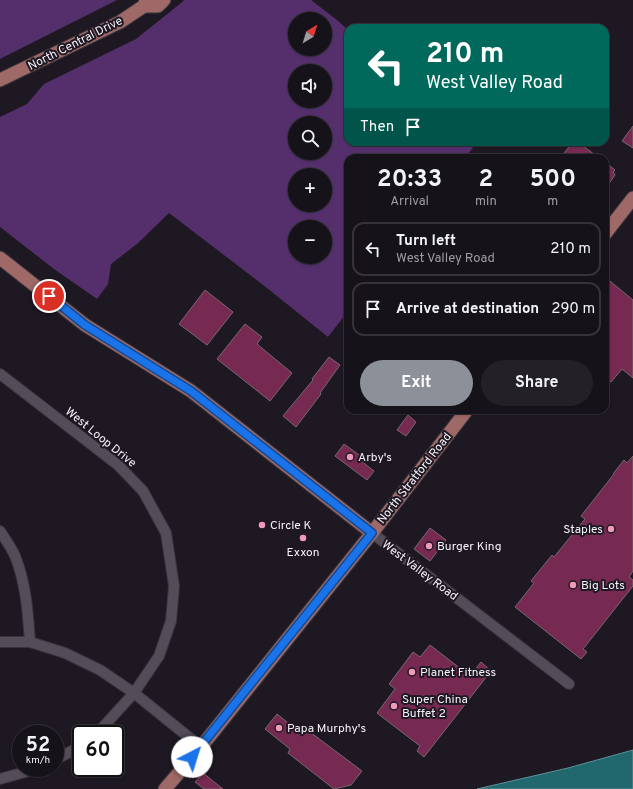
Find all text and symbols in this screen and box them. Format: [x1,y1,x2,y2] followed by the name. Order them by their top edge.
[288,12,332,56] north arrow
[288,12,332,264] map controls
[25,13,125,75] street label: North Central Drive
[426,37,504,73] text: 210 m
[360,40,412,92] icon: left
[288,64,332,108] button: sound
[426,72,563,95] text: West Valley Road
[288,116,332,160] button: search
[402,116,424,138] icon: arrive
[360,118,394,137] text: Then
[377,165,442,195] text: 20:33
[479,165,493,195] text: 2
[530,165,576,195] text: 500
[288,168,332,212] button: +
[390,194,429,210] text: Arrival
[475,194,497,210] text: min
[547,194,558,210] text: m
[288,220,332,264] button: −
[396,232,456,251] text: Turn left
[362,238,384,260] icon: left
[550,240,591,259] text: 210 m
[396,251,495,267] text: West Valley Road
[32,279,66,313] pin
[38,285,60,307] icon: arrive
[362,298,384,320] icon: arrive
[396,300,539,319] text: Arrive at destination
[551,300,595,319] text: 290 m
[360,360,473,406] button: Exit
[481,360,593,406] button: Share
[61,404,139,471] street label: West Loop Drive
[374,430,456,528] street label: North Stratford Road
[358,450,392,466] place label: Arby's
[345,452,355,462] marker: Arby's
[270,518,312,534] place label: Circle K
[257,520,267,530] marker: Circle K
[563,522,603,538] place label: Staples
[606,524,616,534] marker: Staples
[298,533,308,543] marker: Exxon
[378,537,461,605] street label: West Valley Road
[437,539,502,555] place label: Burger King
[424,541,434,551] marker: Burger King
[287,545,320,561] place label: Exxon
[581,578,625,594] place label: Big Lots
[568,580,578,590] marker: Big Lots
[420,665,496,681] place label: Planet Fitness
[407,667,417,677] marker: Planet Fitness
[402,692,468,722] place label: Super China Buffet 2
[389,701,399,711] marker: Super China Buffet 2
[287,721,366,737] place label: Papa Murphy's
[274,723,284,733] marker: Papa Murphy's
[72,725,124,777] speed limit sign: 60
[26,733,50,759] text: 52
[171,736,213,778] position arrow
[26,754,50,767] text: km/h

